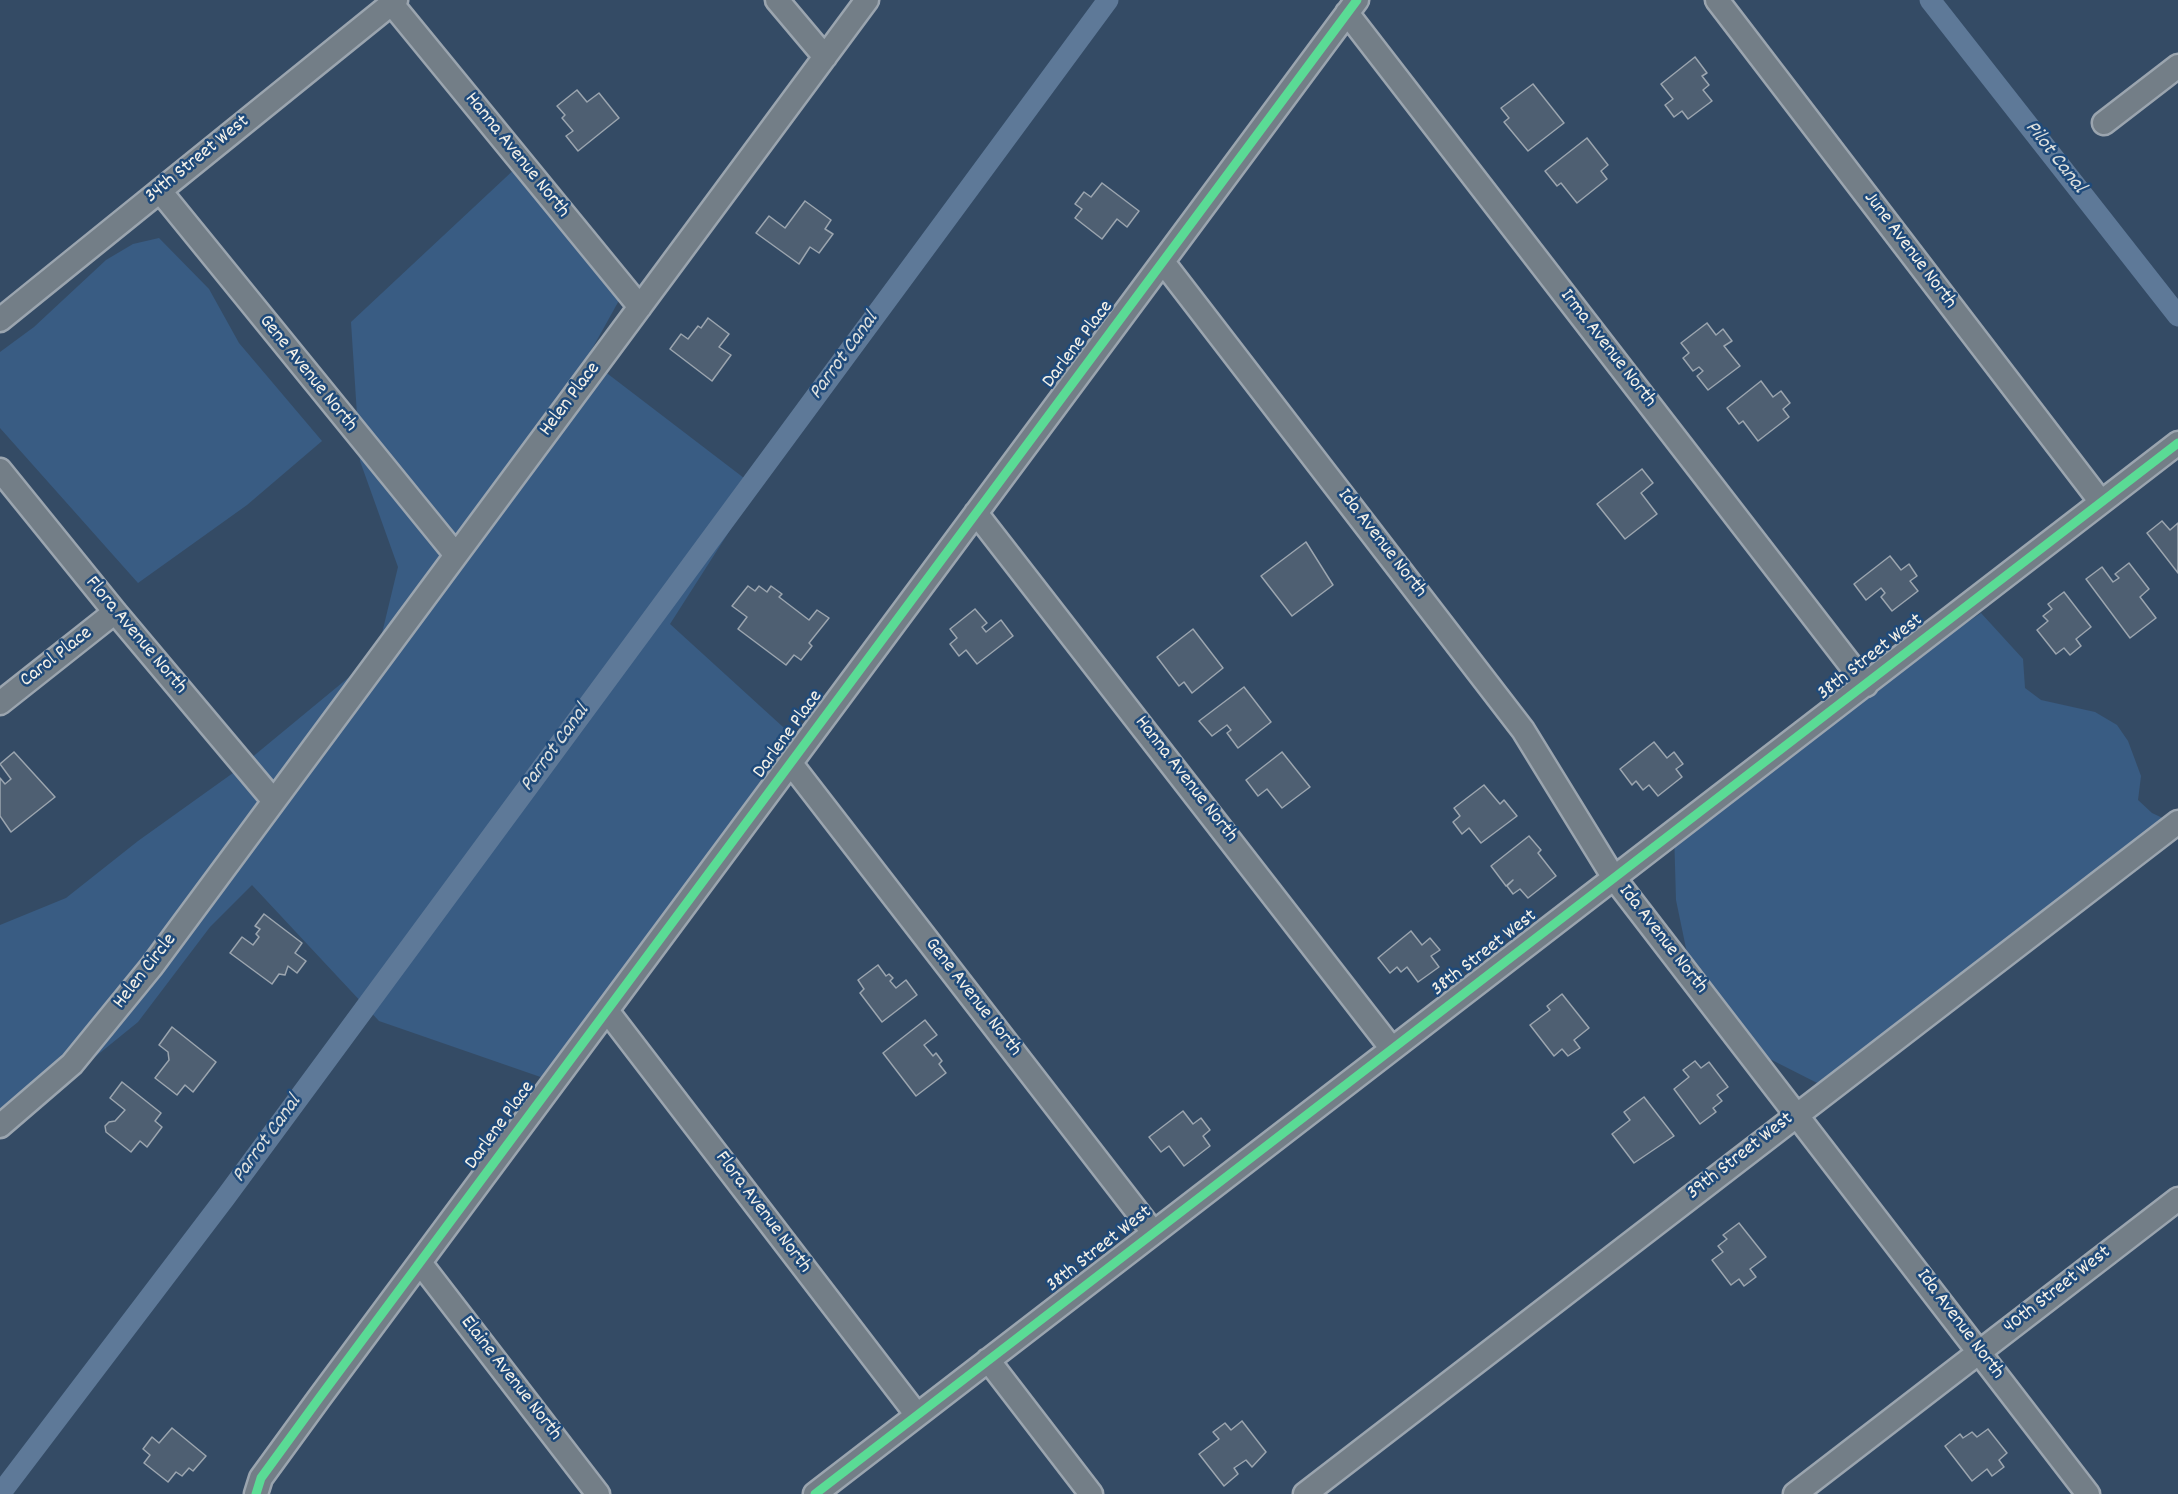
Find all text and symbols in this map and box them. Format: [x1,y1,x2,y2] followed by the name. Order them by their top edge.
[458,89,574,223] street label: Hanna Avenue North
[141,111,255,209] street label: 34th Street West
[2018,117,2090,199] water label: Pilot Canal
[1857,188,1961,314] street label: June Avenue North
[1553,285,1661,413] street label: Irma Avenue North
[1038,297,1120,393] street label: Darlene Place
[805,308,885,406] water label: Parrot Canal
[253,311,361,437] street label: Gene Avenue North
[535,358,607,442] street label: Helen Place
[1331,485,1431,603] street label: Ida Avenue North
[79,572,191,700] street label: Flora Avenue North
[1813,609,1929,707] street label: 38th Street West
[16,622,98,694] street label: Carol Place
[749,686,829,784] street label: Darlene Place
[516,700,596,798] water label: Parrot Canal
[1128,712,1242,848] street label: Hanna Avenue North
[1612,881,1712,999] street label: Ida Avenue North
[1427,905,1543,1003] street label: 38th Street West
[109,930,183,1014] street label: Helen Circle
[918,934,1026,1062] street label: Gene Avenue North
[461,1077,541,1175] street label: Darlene Place
[228,1091,308,1189] water label: Parrot Canal
[1683,1108,1799,1206] street label: 39th Street West
[708,1147,816,1279] street label: Flora Avenue North
[1042,1201,1158,1299] street label: 38th Street West
[2000,1242,2116,1340] street label: 40th Street West
[1910,1265,2008,1385] street label: Ida Avenue North
[454,1312,566,1446] street label: Elaine Avenue North

